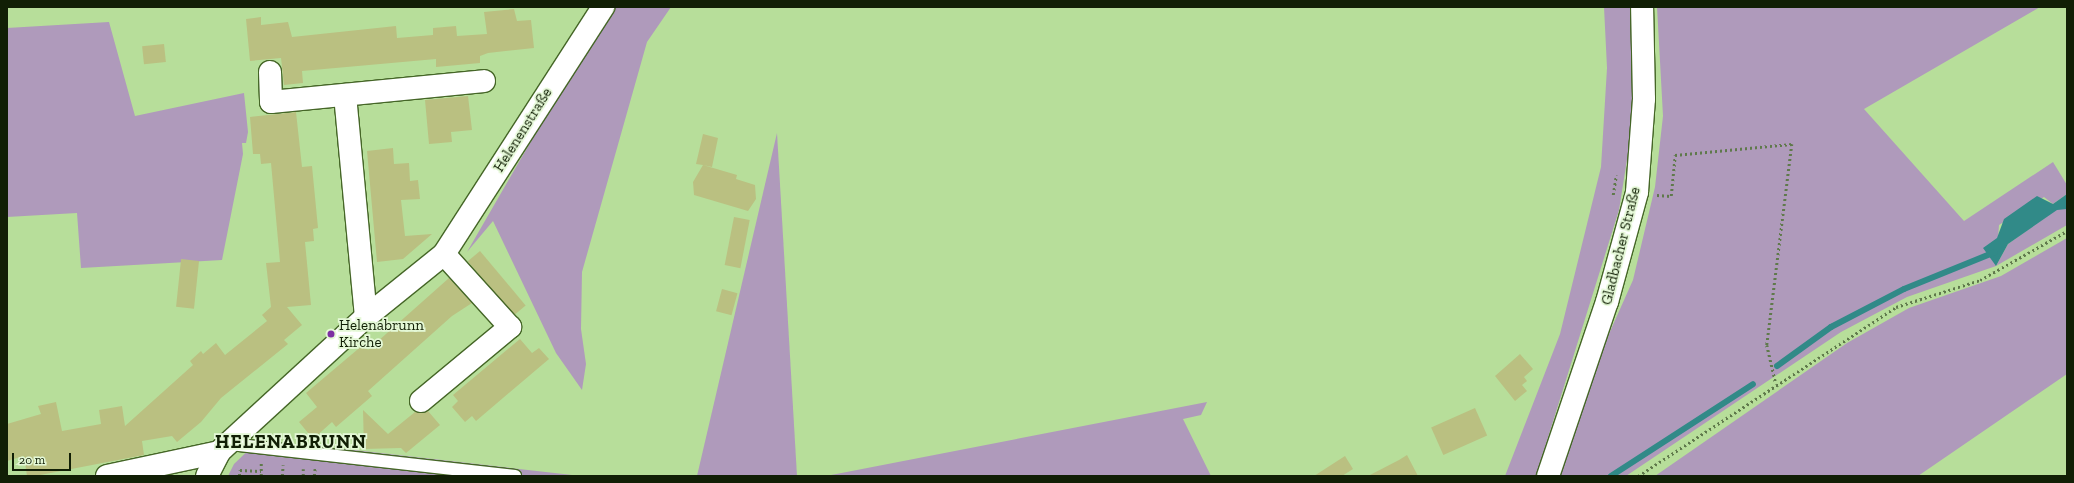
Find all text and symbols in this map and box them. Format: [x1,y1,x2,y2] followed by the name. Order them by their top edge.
[490,85,556,175] street label: Helenenstraße
[1598,185,1644,307] street label: Gladbacher Straße
[339,316,424,351] place label: Helenabrunn Kirche
[326,329,336,339] marker: Helenabrunn Kirche
[215,431,367,453] district label: HELENABRUNN
[14,445,73,471] scale bar
[19,453,45,467] text: 20 m

